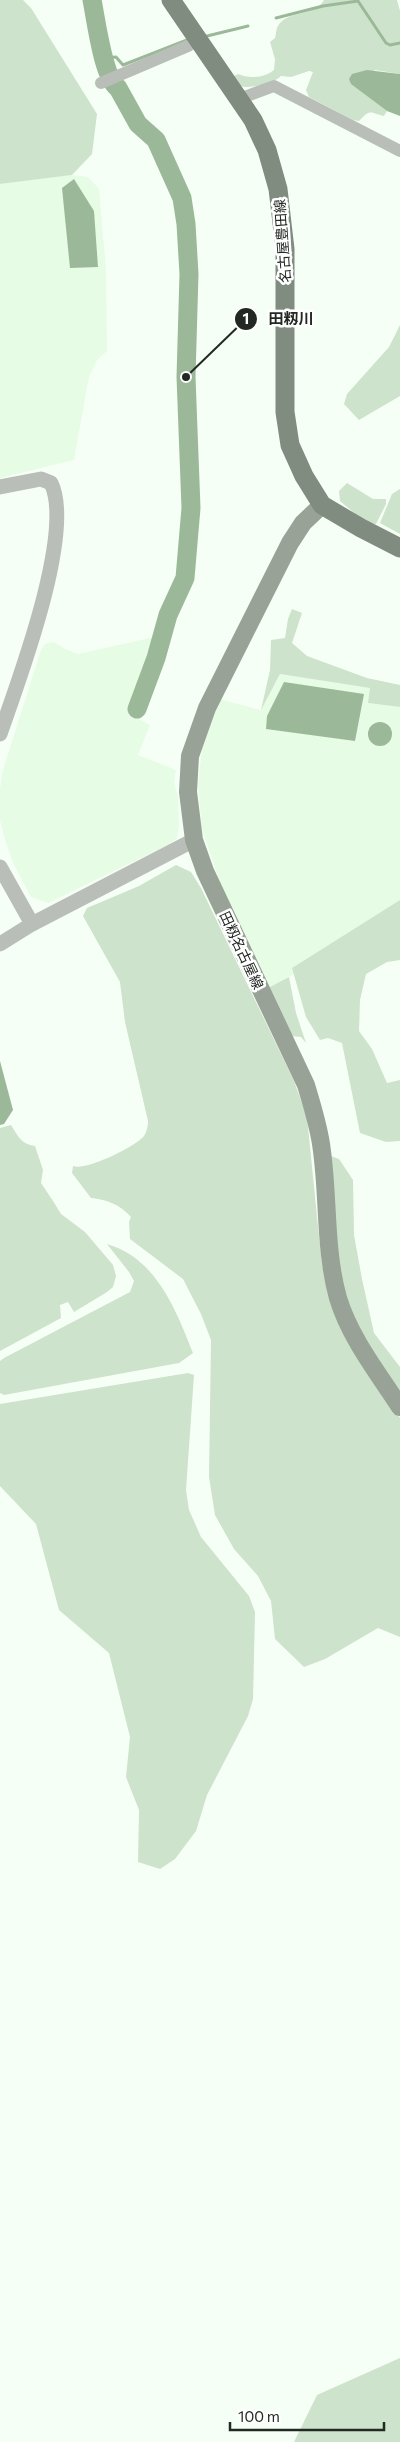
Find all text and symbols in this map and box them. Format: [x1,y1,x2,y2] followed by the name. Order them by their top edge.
[271,199,293,283] street label: 名古屋豊田線
[233,304,323,334] callout: 田籾川
[243,309,249,327] text: 1
[268,309,314,327] text: 田籾川
[217,908,267,992] street label: 田籾名古屋線
[230,2400,384,2432] scale bar
[238,2407,280,2425] text: 100 m

